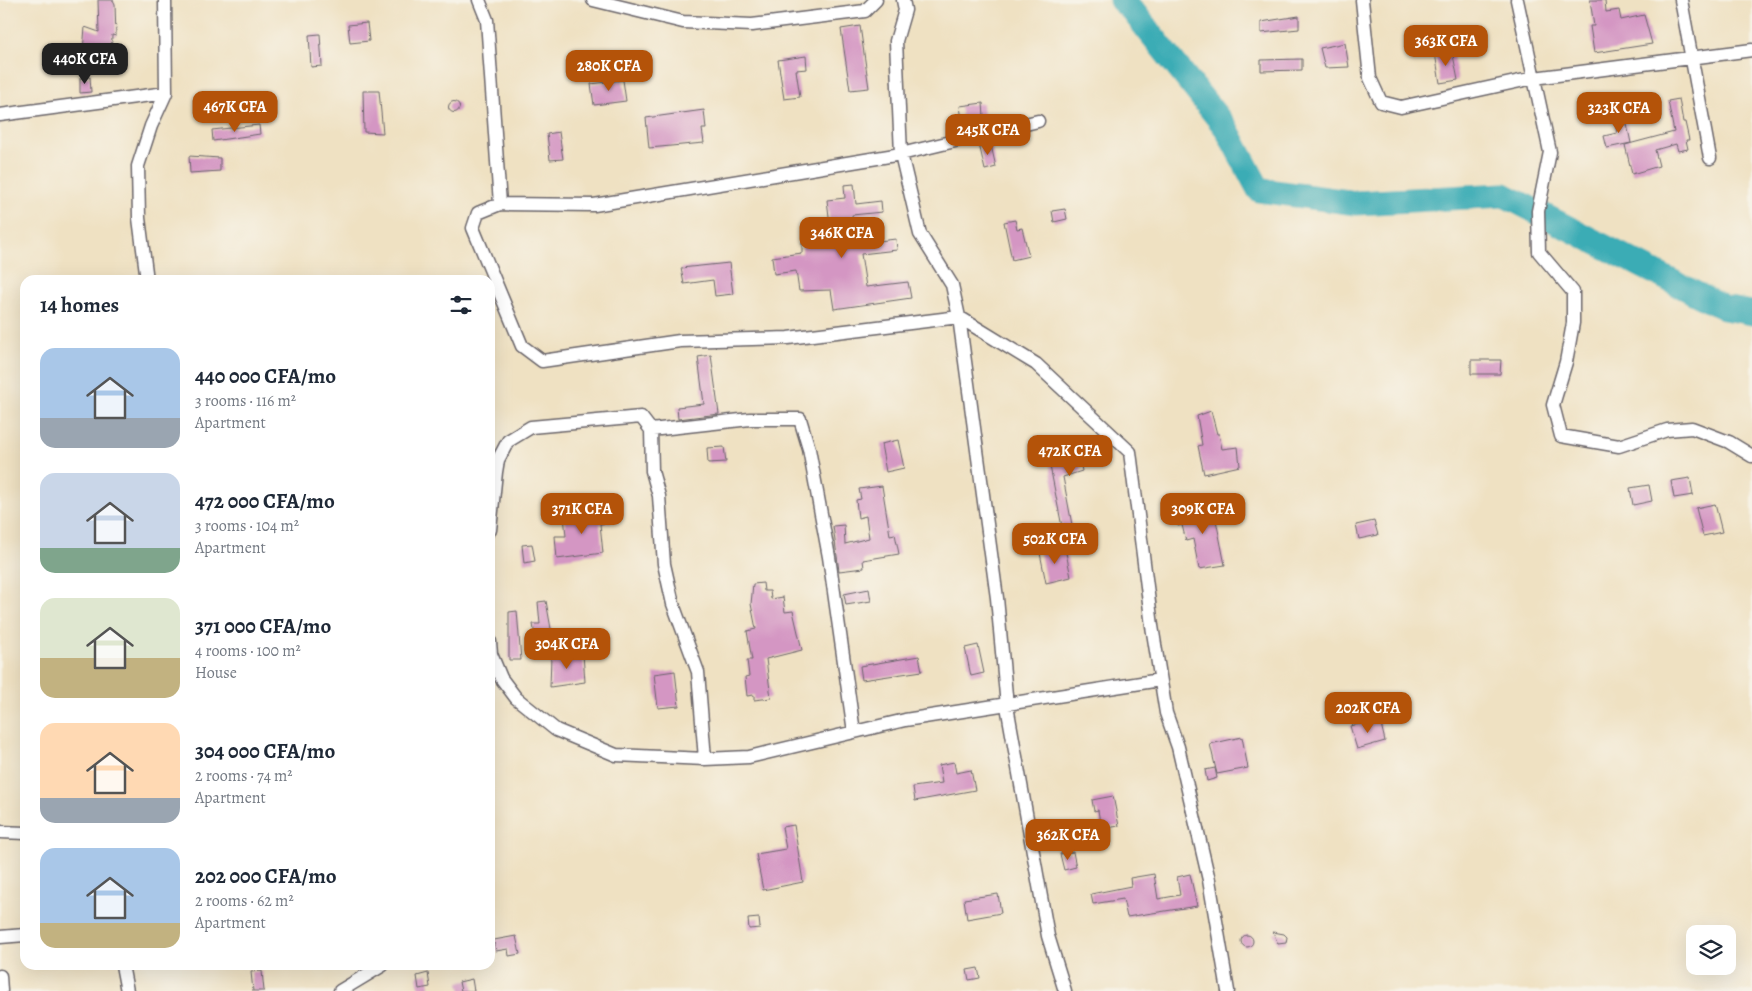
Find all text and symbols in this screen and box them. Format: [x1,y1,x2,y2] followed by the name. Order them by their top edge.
[1394,24,1498,67] pin: 363K CFA
[1415,30,1477,52] text: 363K CFA
[33,42,137,85] pin: 440K CFA
[53,48,117,70] text: 440K CFA
[557,49,661,92] pin: 280K CFA
[577,55,641,77] text: 280K CFA
[183,90,287,133] pin: 467K CFA
[1567,92,1671,134] pin: 323K CFA
[204,96,266,118] text: 467K CFA
[1588,97,1650,119] text: 323K CFA
[936,114,1040,156] pin: 245K CFA
[956,119,1020,141] text: 245K CFA
[790,216,894,259] pin: 346K CFA
[811,222,873,244] text: 346K CFA
[40,291,119,319] text: 14 homes
[447,291,475,319] icon: filters
[195,362,336,390] text: 440 000 CFA/mo
[80,368,140,428] icon: home
[195,390,296,412] text: 3 rooms · 116 m²
[195,412,266,434] text: Apartment
[1018,434,1122,477] pin: 472K CFA
[1038,440,1102,462] text: 472K CFA
[195,487,335,515] text: 472 000 CFA/mo
[530,492,634,535] pin: 371K CFA
[1151,492,1255,535] pin: 309K CFA
[80,493,140,553] icon: home
[552,498,612,520] text: 371K CFA
[1171,498,1235,520] text: 309K CFA
[195,515,299,537] text: 3 rooms · 104 m²
[1003,522,1107,565] pin: 502K CFA
[1023,528,1087,550] text: 502K CFA
[195,537,266,559] text: Apartment
[195,612,331,640] text: 371 000 CFA/mo
[80,618,140,678] icon: home
[515,628,619,670] pin: 304K CFA
[535,633,599,655] text: 304K CFA
[195,640,301,662] text: 4 rooms · 100 m²
[195,662,237,684] text: House
[1316,692,1420,734] pin: 202K CFA
[1336,697,1400,719] text: 202K CFA
[195,737,335,765] text: 304 000 CFA/mo
[80,743,140,803] icon: home
[195,765,293,787] text: 2 rooms · 74 m²
[195,787,266,809] text: Apartment
[1016,818,1120,861] pin: 362K CFA
[1036,824,1100,846] text: 362K CFA
[195,862,337,890] text: 202 000 CFA/mo
[80,868,140,928] icon: home
[195,890,294,912] text: 2 rooms · 62 m²
[195,912,266,934] text: Apartment
[1686,925,1736,975] map controls
[1686,925,1736,975] button: layers

